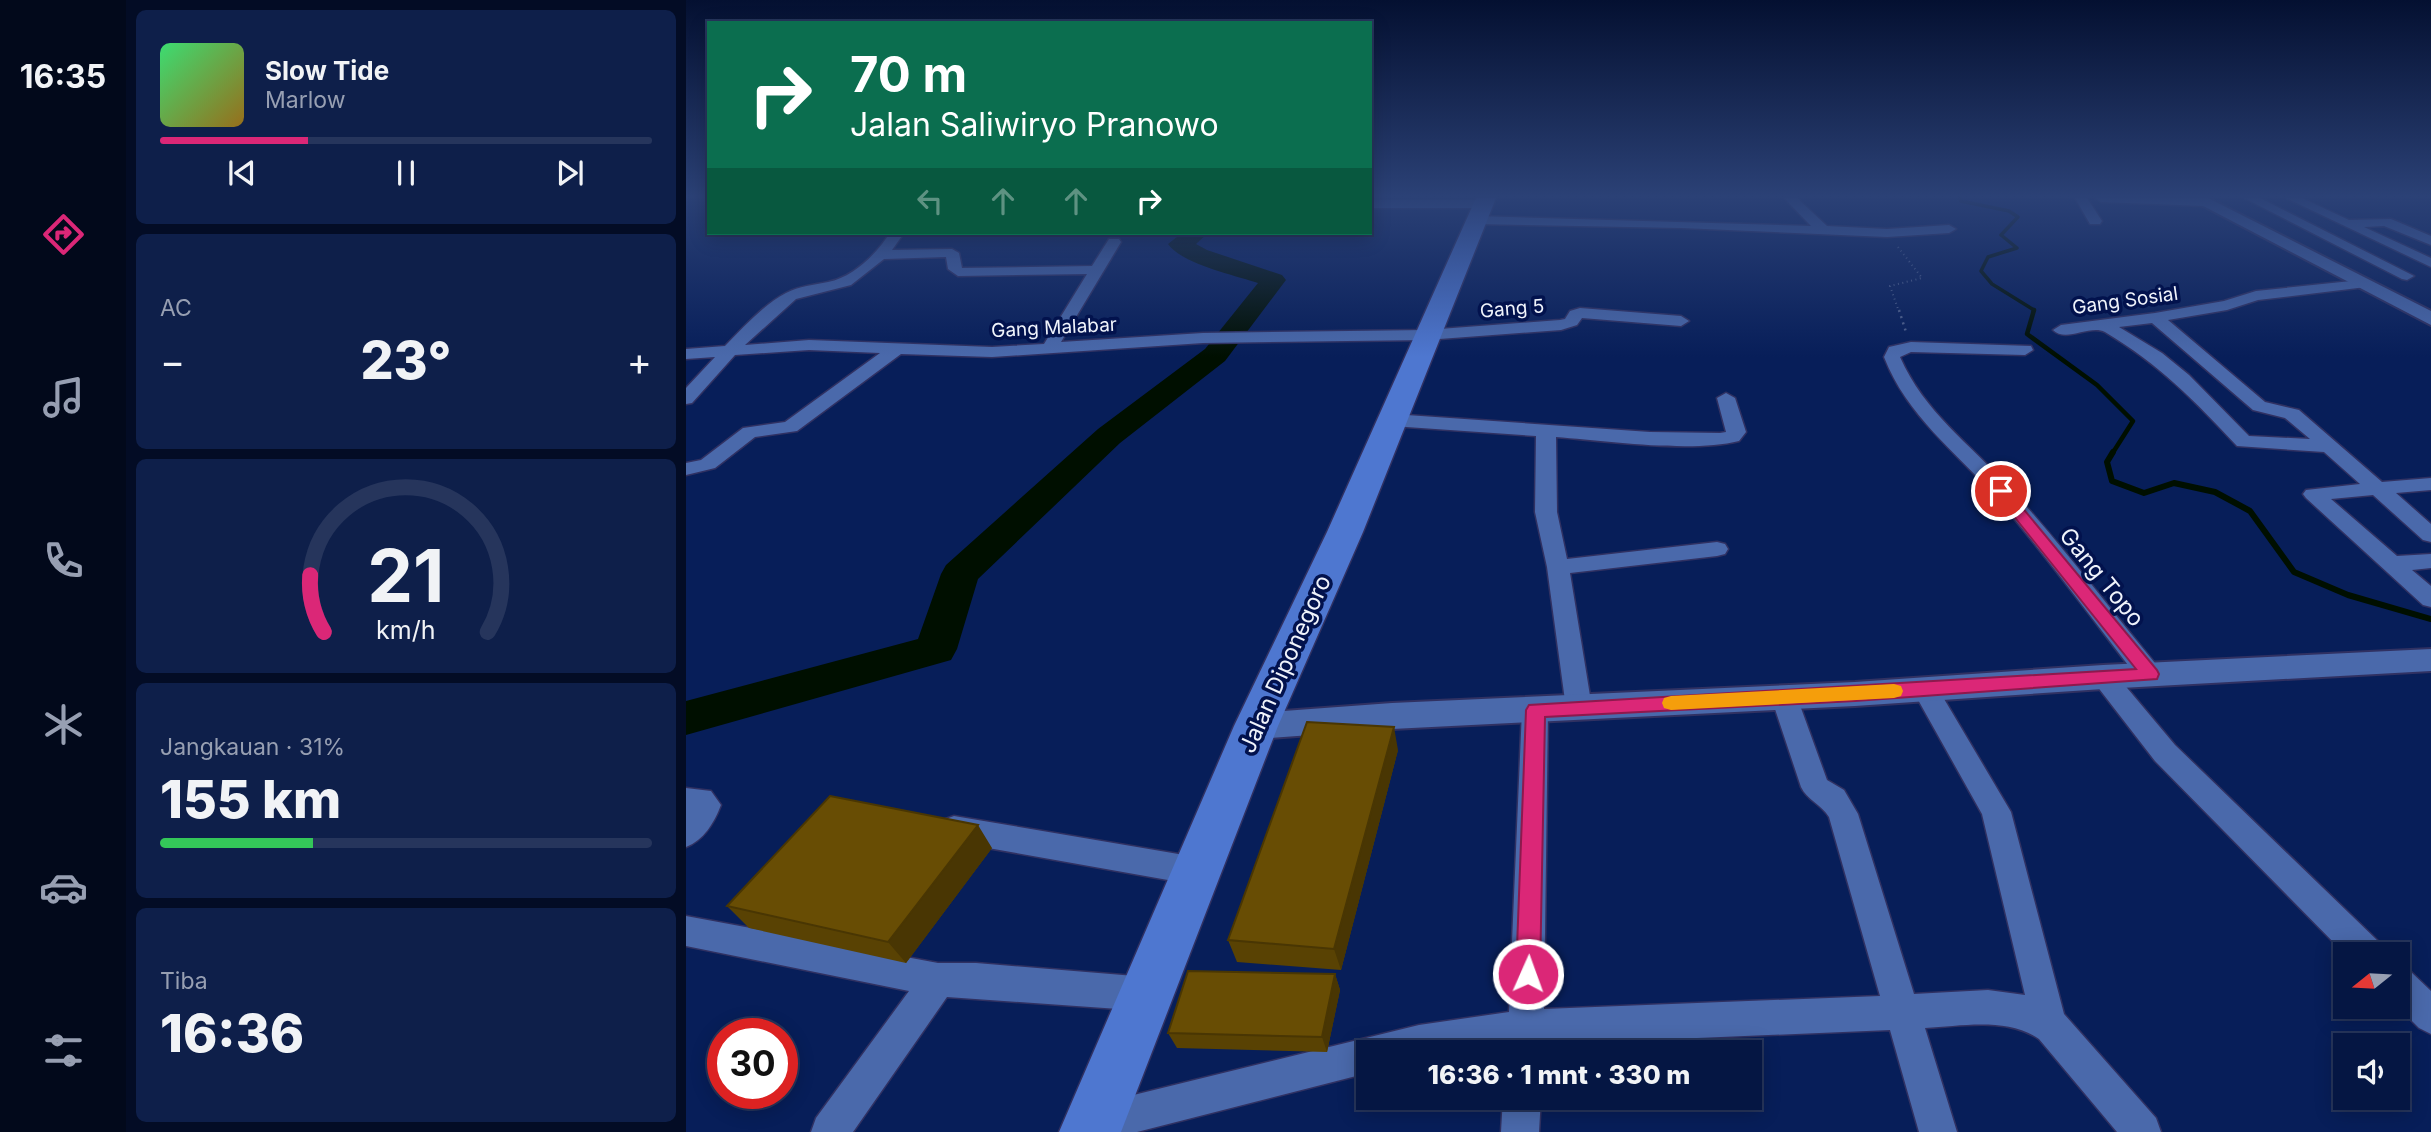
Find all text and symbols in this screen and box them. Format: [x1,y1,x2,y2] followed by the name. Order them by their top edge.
[850,45,967,104] text: 70 m
[735,49,826,140] icon: right
[265,55,389,86] text: Slow Tide
[20,57,106,96] text: 16:35
[265,86,345,114] text: Marlow
[850,105,1219,144] text: Jalan Saliwiryo Pranowo
[223,154,261,192] icon: previous
[387,154,425,192] icon: pause
[551,154,589,192] icon: next
[911,182,949,220] icon: left
[984,182,1022,220] icon: ahead
[1057,182,1095,220] icon: ahead
[1130,182,1168,220] icon: right
[39,210,88,259] icon: directions
[2071,282,2179,319] street label: Gang Sosial
[160,294,192,322] text: AC
[1479,294,1545,323] street label: Gang 5
[991,313,1117,342] street label: Gang Malabar
[360,329,452,392] text: 23°
[160,338,185,384] text: −
[627,338,652,384] text: +
[39,373,88,422] icon: music
[1971,461,2031,521] pin
[1982,472,2020,510] icon: arrive
[2054,522,2150,632] street label: Gang Topo
[367,531,445,620] text: 21
[39,536,88,585] icon: phone
[1233,571,1337,757] street label: Jalan Diponegoro
[376,615,436,645] text: km/h
[39,700,88,749] icon: climate
[160,733,345,761] text: Jangkauan · 31%
[160,768,341,831] text: 155 km
[39,863,88,912] icon: car
[1491,937,1565,1011] position arrow
[2333,942,2410,1018] north arrow
[2333,942,2410,1110] map controls
[160,967,208,995] text: Tiba
[160,1002,304,1065] text: 16:36
[707,1018,798,1109] speed limit sign: 30
[39,1026,88,1075] icon: filters
[2333,1033,2410,1110] button: sound
[1428,1059,1690,1090] text: 16:36 · 1 mnt · 330 m

